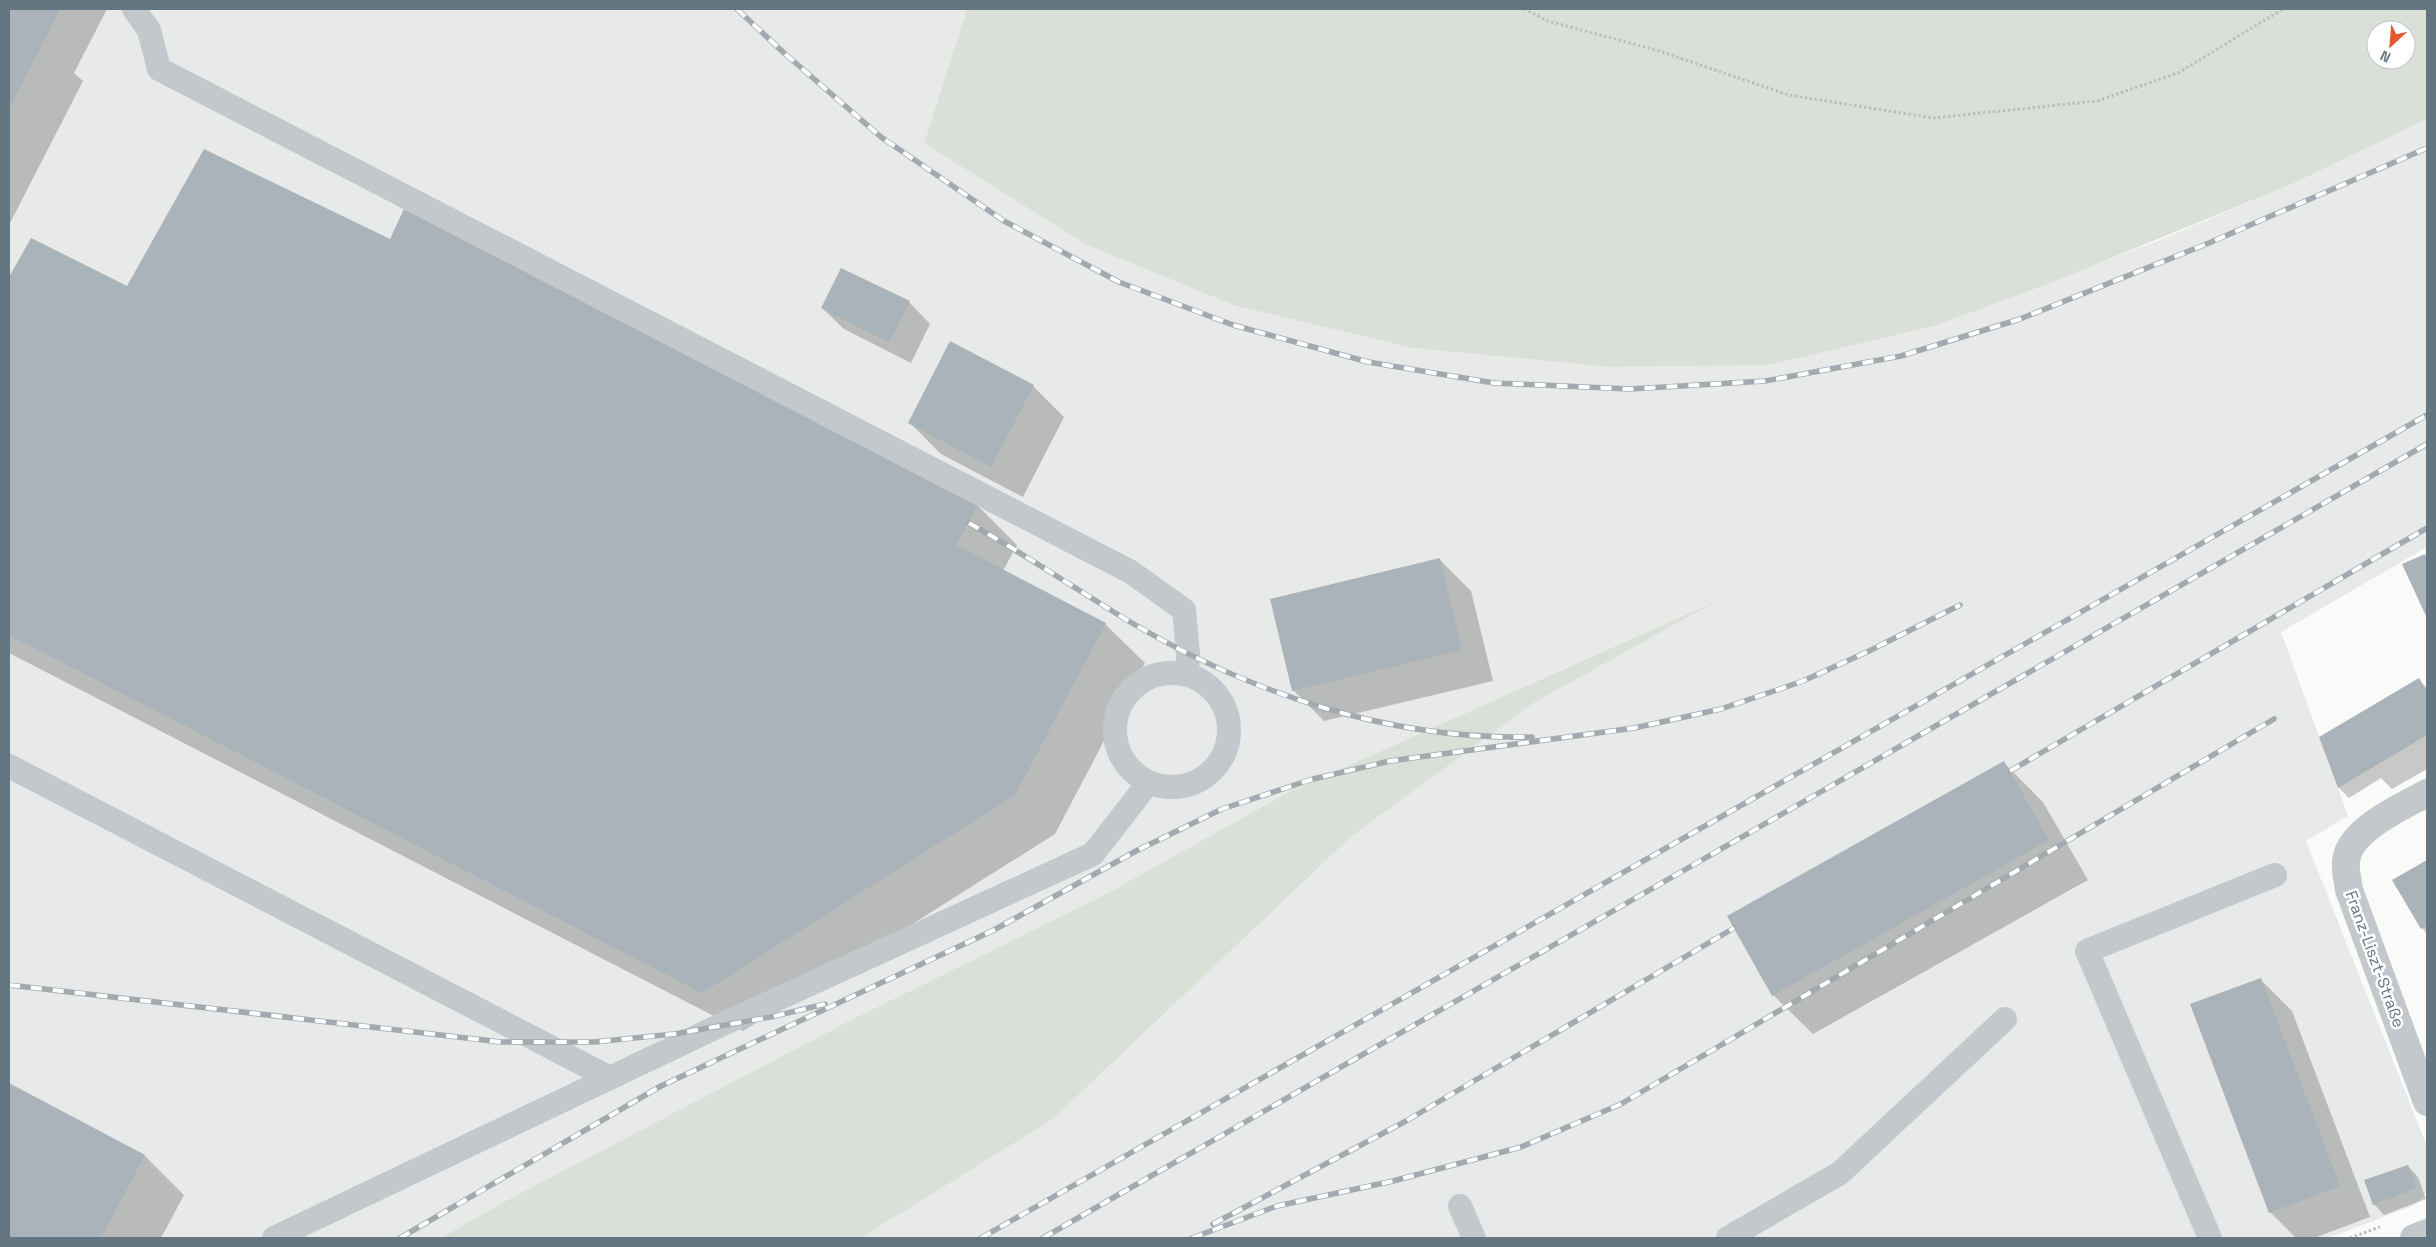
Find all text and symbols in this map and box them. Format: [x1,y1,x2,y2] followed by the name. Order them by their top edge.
[2366,20,2416,70] north arrow
[2377,47,2393,67] text: N
[2340,888,2410,1030] street label: Franz-Liszt-Straße

